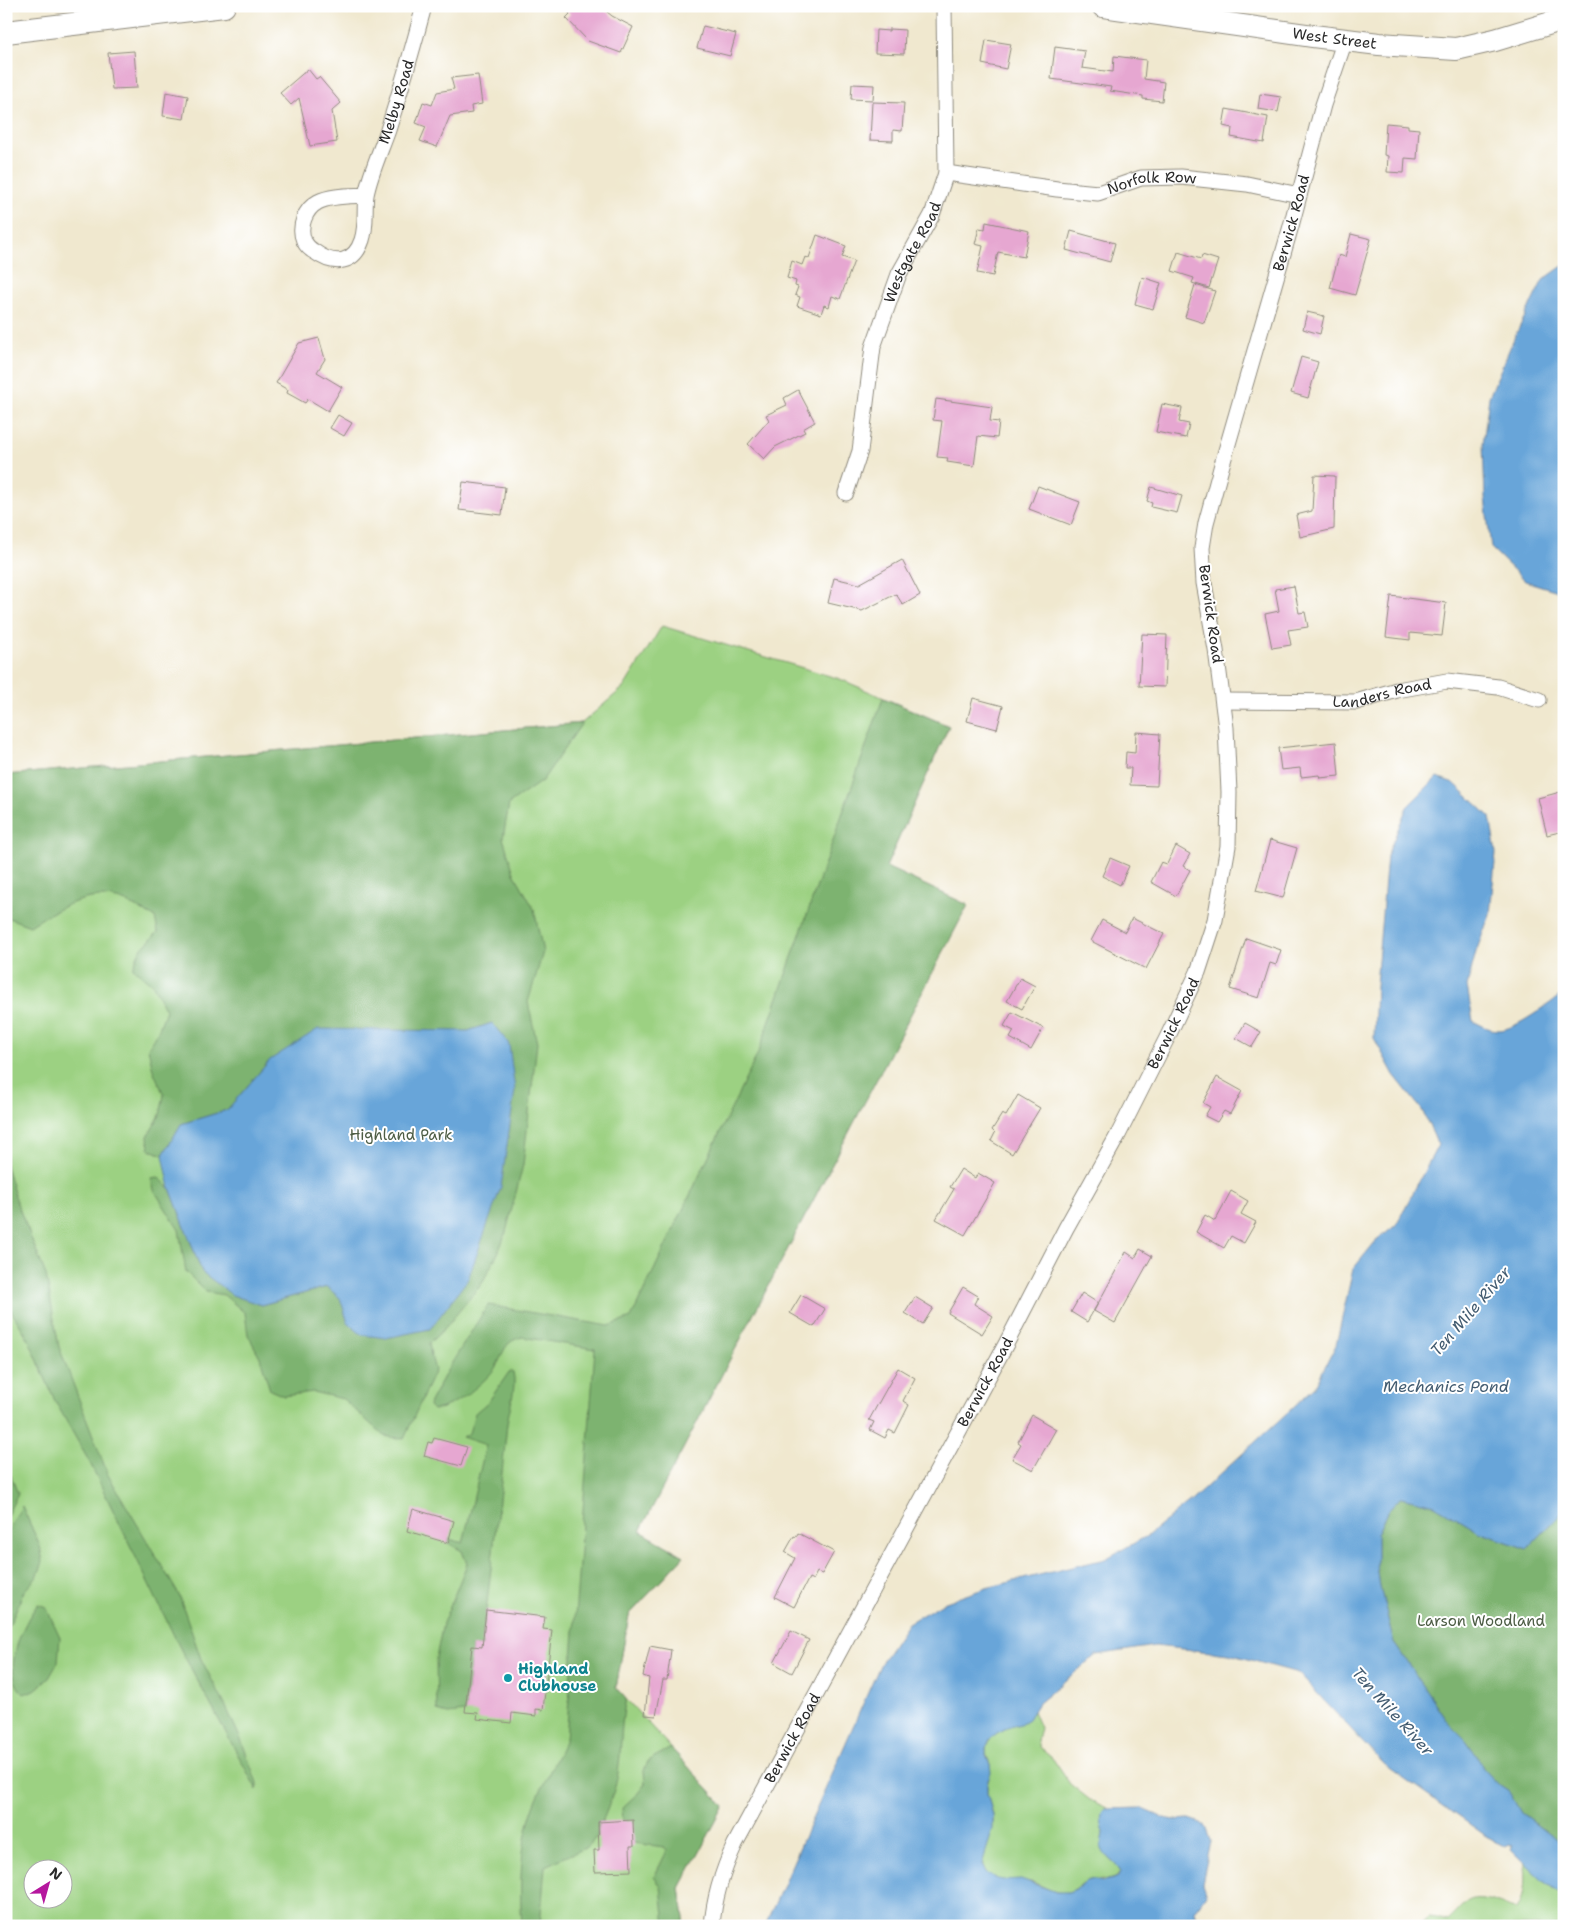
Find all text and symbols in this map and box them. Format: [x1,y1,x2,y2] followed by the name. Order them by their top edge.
[1291,23,1378,54] street label: West Street
[374,57,419,147] street label: Melby Road
[1104,167,1198,199] street label: Norfolk Row
[1268,172,1314,274] street label: Berwick Road
[879,199,946,306] street label: Westgate Road
[1194,563,1228,665] street label: Berwick Road
[1332,674,1433,712] street label: Landers Road
[1143,974,1204,1073] street label: Berwick Road
[350,1125,453,1145] park label: Highland Park
[1426,1262,1515,1361] water label: Ten Mile River
[953,1333,1018,1431] street label: Berwick Road
[1383,1376,1510,1397] water label: Mechanics Pond
[1417,1611,1546,1631] park label: Larson Woodland
[518,1659,597,1696] place label: Highland Clubhouse
[1347,1663,1438,1760] water label: Ten Mile River
[502,1672,514,1684] marker: Highland Clubhouse
[760,1689,825,1787] street label: Berwick Road
[22,1860,72,1910] north arrow
[46,1863,66,1884] text: N

